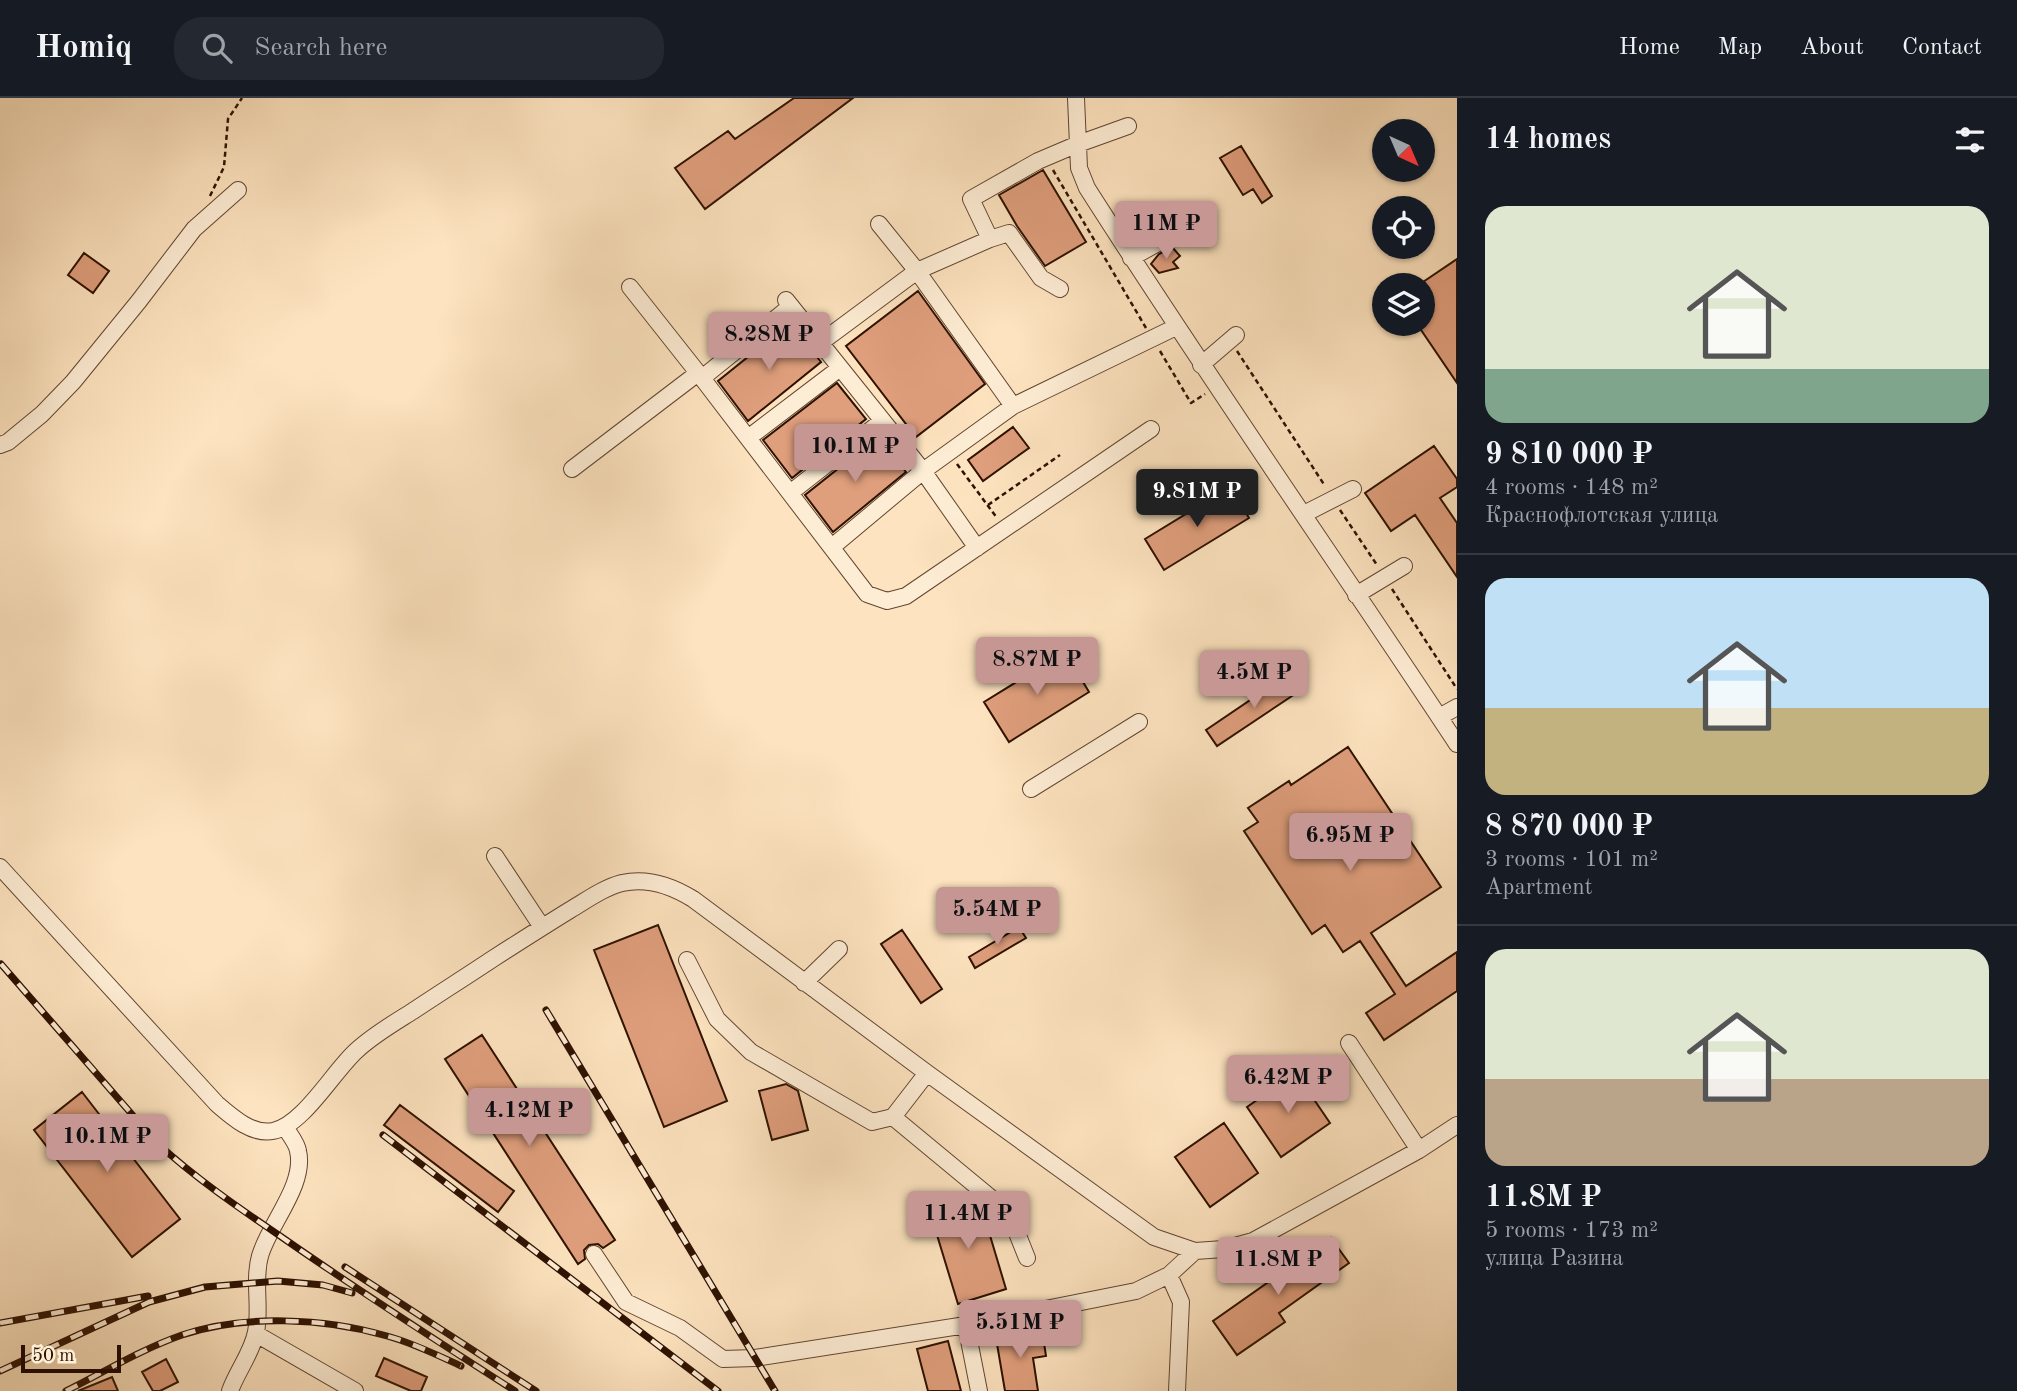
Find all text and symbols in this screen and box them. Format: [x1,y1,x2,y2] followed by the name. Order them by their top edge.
[174,17,664,80] search box
[198,29,236,67] icon: search
[35,32,132,65] text: Homiq
[254,35,387,61] text: Search here
[1619,36,1680,60] text: Home
[1718,36,1762,60] text: Map
[1800,36,1864,60] text: About
[1902,36,1982,60] text: Contact
[1372,119,1435,182] north arrow
[1372,119,1435,336] map controls
[1951,121,1989,159] icon: filters
[1485,125,1611,155] text: 14 homes
[1372,196,1435,259] button: locate
[1117,202,1215,261] pin: 11M ₽
[1131,212,1201,235] text: 11M ₽
[1674,251,1800,377] icon: home
[1372,273,1435,336] button: layers
[704,313,834,372] pin: 8.28M ₽
[724,323,814,346] text: 8.28M ₽
[790,424,920,484] pin: 10.1M ₽
[810,435,900,458] text: 10.1M ₽
[1485,440,1653,470] text: 9 810 000 ₽
[1132,470,1262,529] pin: 9.81M ₽
[1485,476,1658,499] text: 4 rooms · 148 m²
[1152,480,1242,503] text: 9.81M ₽
[1485,504,1718,527] text: Краснофлотская улица
[1674,623,1800,749] icon: home
[972,638,1102,697] pin: 8.87M ₽
[992,648,1082,671] text: 8.87M ₽
[1197,650,1311,710] pin: 4.5M ₽
[1216,661,1292,684] text: 4.5M ₽
[1485,812,1653,842] text: 8 870 000 ₽
[1285,814,1415,873] pin: 6.95M ₽
[1305,824,1395,847] text: 6.95M ₽
[1485,848,1658,871] text: 3 rooms · 101 m²
[1485,876,1593,899] text: Apartment
[932,888,1062,947] pin: 5.54M ₽
[952,898,1042,921] text: 5.54M ₽
[1674,994,1800,1120] icon: home
[1223,1056,1353,1115] pin: 6.42M ₽
[1243,1066,1333,1089] text: 6.42M ₽
[464,1088,594,1148] pin: 4.12M ₽
[484,1099,574,1122] text: 4.12M ₽
[42,1114,172,1174] pin: 10.1M ₽
[62,1125,152,1148] text: 10.1M ₽
[1485,1183,1602,1213] text: 11.8M ₽
[903,1192,1033,1251] pin: 11.4M ₽
[923,1202,1013,1225] text: 11.4M ₽
[1485,1219,1658,1242] text: 5 rooms · 173 m²
[1213,1238,1343,1297] pin: 11.8M ₽
[1485,1247,1624,1270] text: улица Разина
[1233,1248,1323,1271] text: 11.8M ₽
[955,1300,1085,1360] pin: 5.51M ₽
[975,1311,1065,1334] text: 5.51M ₽
[21,1342,121,1374] scale bar
[32,1347,74,1366] text: 50 m

